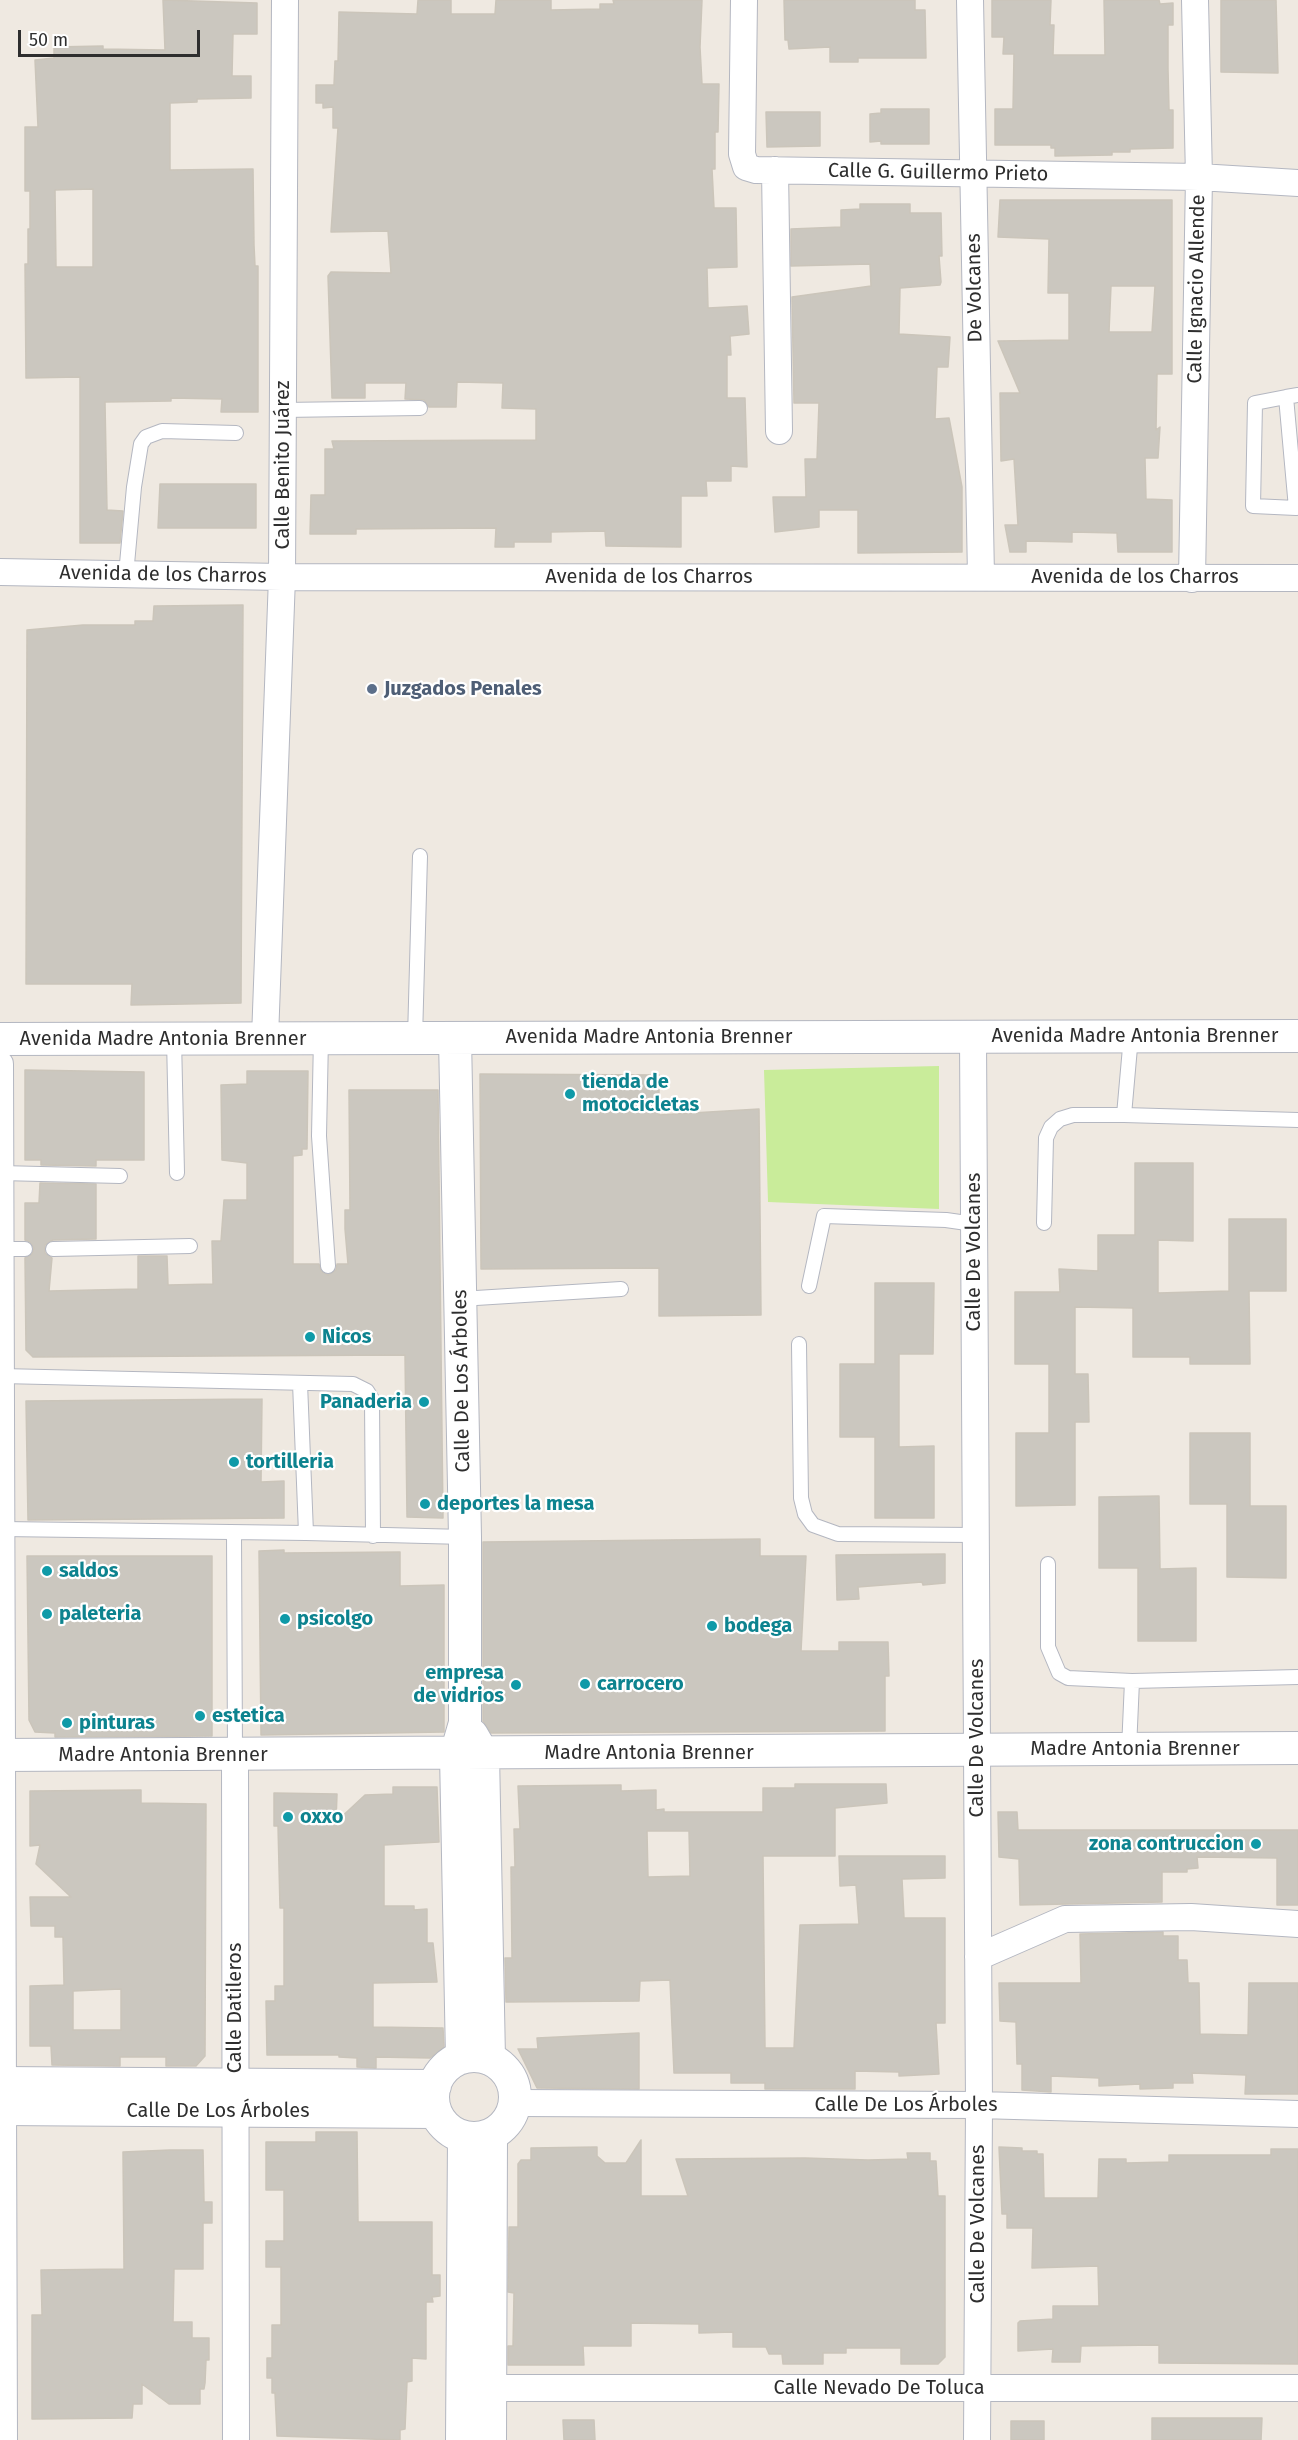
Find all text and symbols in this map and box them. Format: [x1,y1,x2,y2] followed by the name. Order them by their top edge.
[21,18,202,56] scale bar
[29,29,68,51] text: 50 m
[828,159,1048,187] street label: Calle G. Guillermo Prieto
[1183,194,1211,384] street label: Calle Ignacio Allende
[962,233,988,343] street label: De Volcanes
[271,380,295,550] street label: Calle Benito Juárez
[59,561,267,589] street label: Avenida de los Charros
[545,565,753,589] street label: Avenida de los Charros
[1031,565,1239,589] street label: Avenida de los Charros
[384,677,542,701] place label: Juzgados Penales
[365,682,379,696] marker: Juzgados Penales
[992,1024,1278,1048] street label: Avenida Madre Antonia Brenner
[506,1025,792,1049] street label: Avenida Madre Antonia Brenner
[20,1027,306,1051] street label: Avenida Madre Antonia Brenner
[582,1070,699,1117] place label: tienda de motocicletas
[563,1087,577,1101] marker: tienda de motocicletas
[962,1173,986,1331] street label: Calle De Volcanes
[448,1289,476,1473] street label: Calle De Los Árboles
[322,1325,371,1349] place label: Nicos
[303,1330,317,1344] marker: Nicos
[320,1390,412,1414] place label: Panaderia
[417,1395,431,1409] marker: Panaderia
[246,1450,334,1474] place label: tortilleria
[227,1455,241,1469] marker: tortilleria
[437,1492,594,1516] place label: deportes la mesa
[418,1497,432,1511] marker: deportes la mesa
[59,1559,118,1583] place label: saldos
[40,1564,54,1578] marker: saldos
[59,1602,141,1626] place label: paleteria
[40,1607,54,1621] marker: paleteria
[297,1607,373,1631] place label: psicolgo
[278,1612,292,1626] marker: psicolgo
[724,1614,792,1638] place label: bodega
[705,1619,719,1633] marker: bodega
[965,1659,989,1817] street label: Calle De Volcanes
[413,1661,504,1708] place label: empresa de vidrios
[597,1672,684,1696] place label: carrocero
[578,1677,592,1691] marker: carrocero
[509,1678,523,1692] marker: empresa de vidrios
[212,1704,285,1728] place label: estetica
[193,1709,207,1723] marker: estetica
[79,1711,155,1735] place label: pinturas
[60,1716,74,1730] marker: pinturas
[1030,1737,1240,1761] street label: Madre Antonia Brenner
[544,1741,754,1765] street label: Madre Antonia Brenner
[58,1743,268,1767] street label: Madre Antonia Brenner
[300,1805,343,1829] place label: oxxo
[281,1810,295,1824] marker: oxxo
[1089,1832,1244,1856] place label: zona contruccion
[1249,1837,1263,1851] marker: zona contruccion
[223,1943,247,2073] street label: Calle Datileros
[814,2093,998,2117] street label: Calle De Los Árboles
[126,2099,310,2123] street label: Calle De Los Árboles
[966,2145,990,2303] street label: Calle De Volcanes
[773,2376,985,2400] street label: Calle Nevado De Toluca

